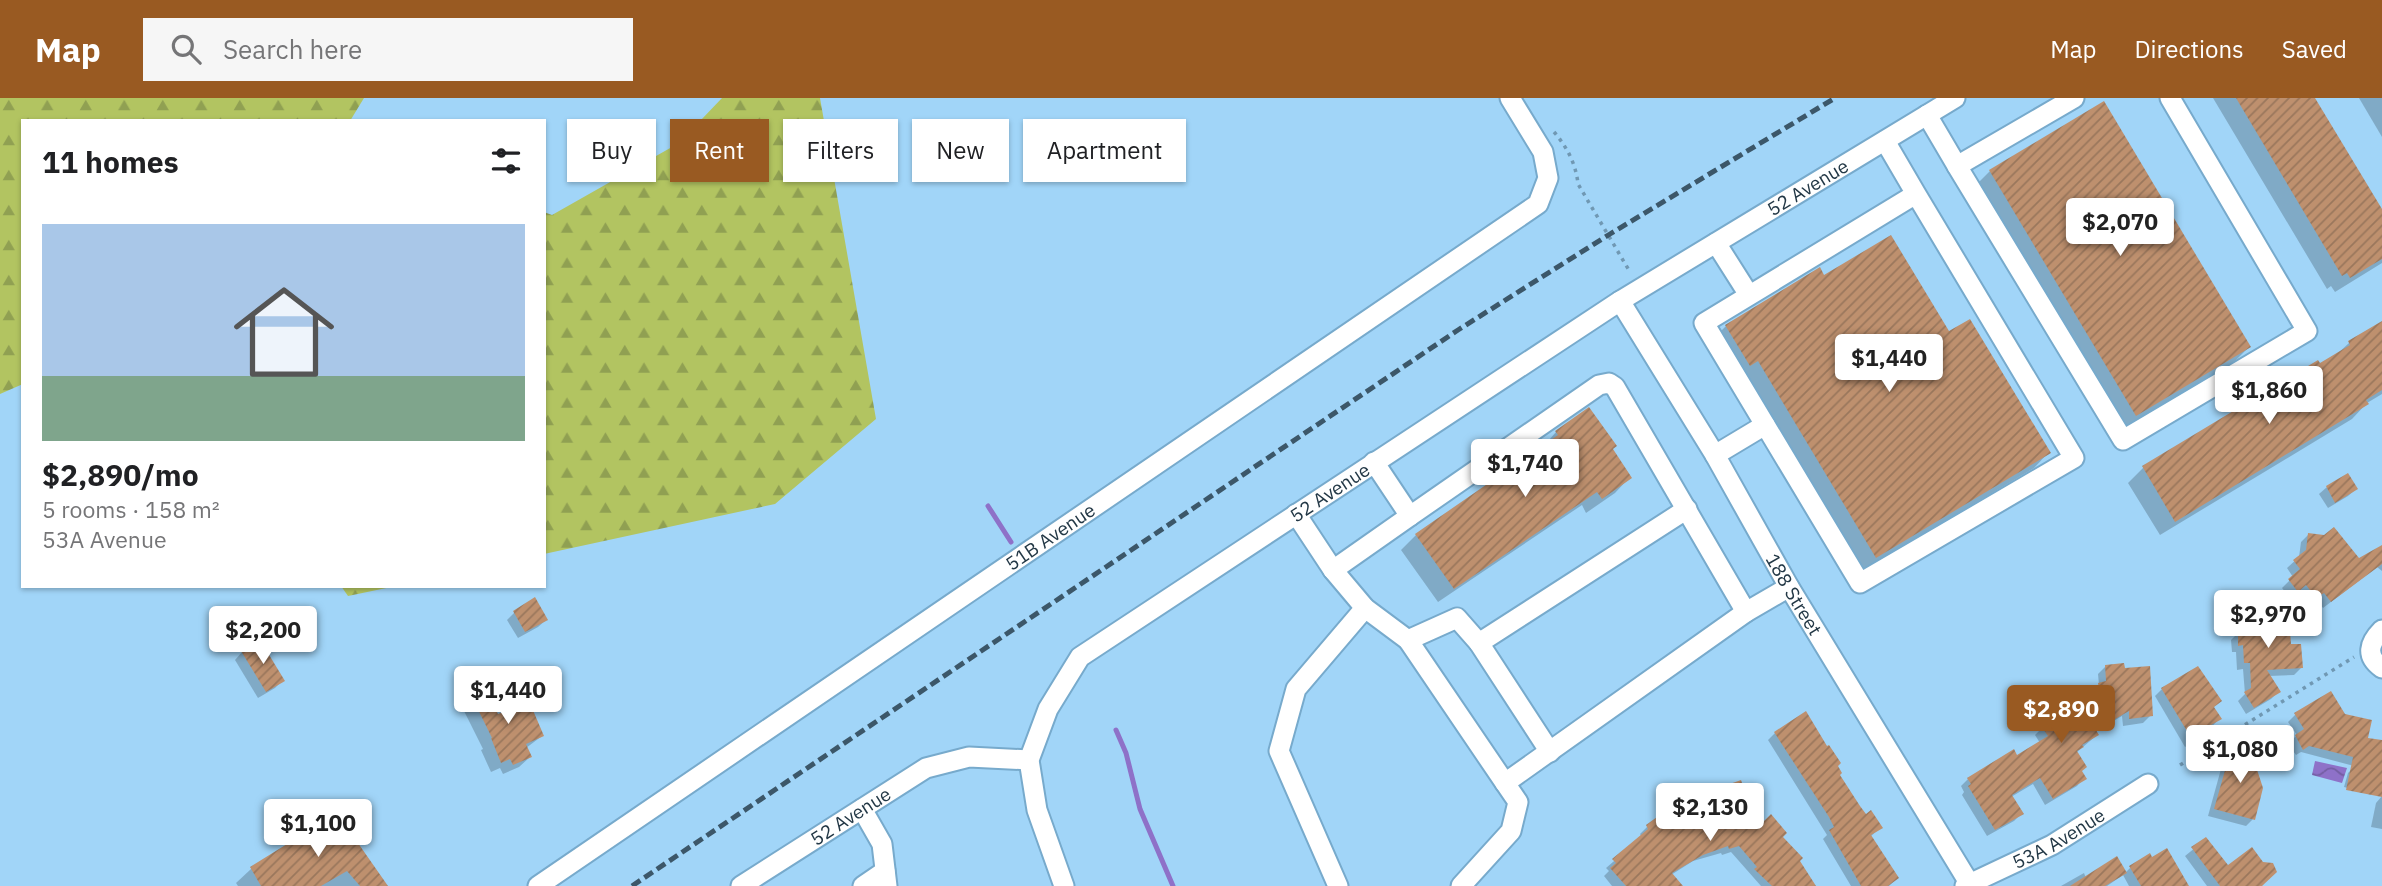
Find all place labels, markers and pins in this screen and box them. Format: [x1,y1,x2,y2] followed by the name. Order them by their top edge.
[2063,198,2177,258] pin: $2,070
[1832,334,1946,394] pin: $1,440
[2212,366,2326,426] pin: $1,860
[1468,440,1582,499] pin: $1,740
[2211,590,2325,650] pin: $2,970
[206,606,320,666] pin: $2,200
[451,666,565,726] pin: $1,440
[2004,686,2118,745] pin: $2,890
[2183,726,2297,785] pin: $1,080
[1653,784,1767,843] pin: $2,130
[261,800,375,859] pin: $1,100

